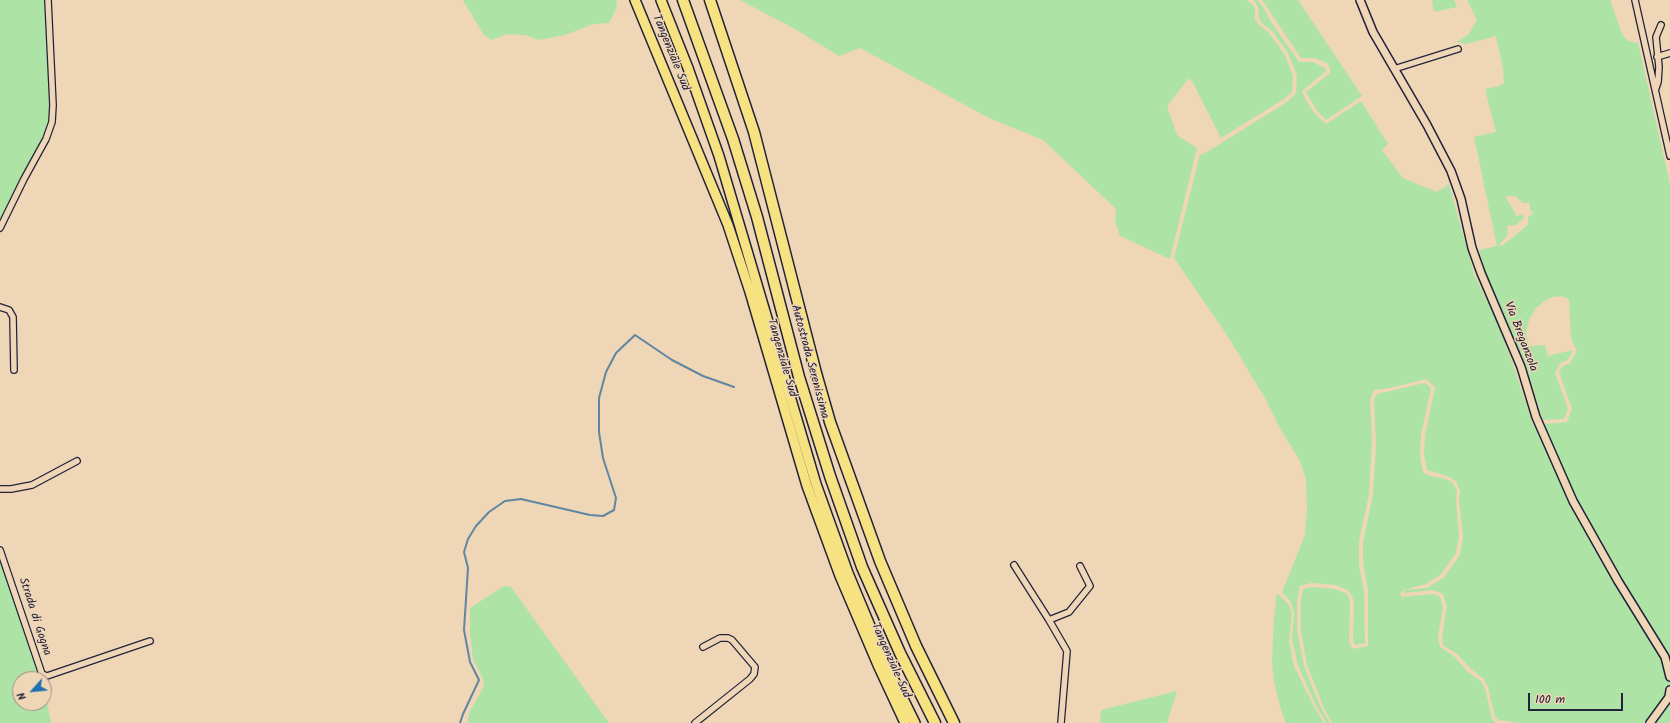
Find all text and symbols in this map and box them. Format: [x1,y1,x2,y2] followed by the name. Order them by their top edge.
[648,13,692,93] street label: Tangenziale Sud
[1500,300,1540,374] street label: Via Breganzola
[787,303,831,421] street label: Autostrada Serenissima
[763,317,799,399] street label: Tangenziale Sud
[15,576,53,658] street label: Strada di Gogna
[867,621,913,701] street label: Tangenziale Sud
[12,671,52,711] north arrow
[1530,685,1625,711] scale bar
[13,689,32,703] text: N
[1535,690,1565,709] text: 100 m

